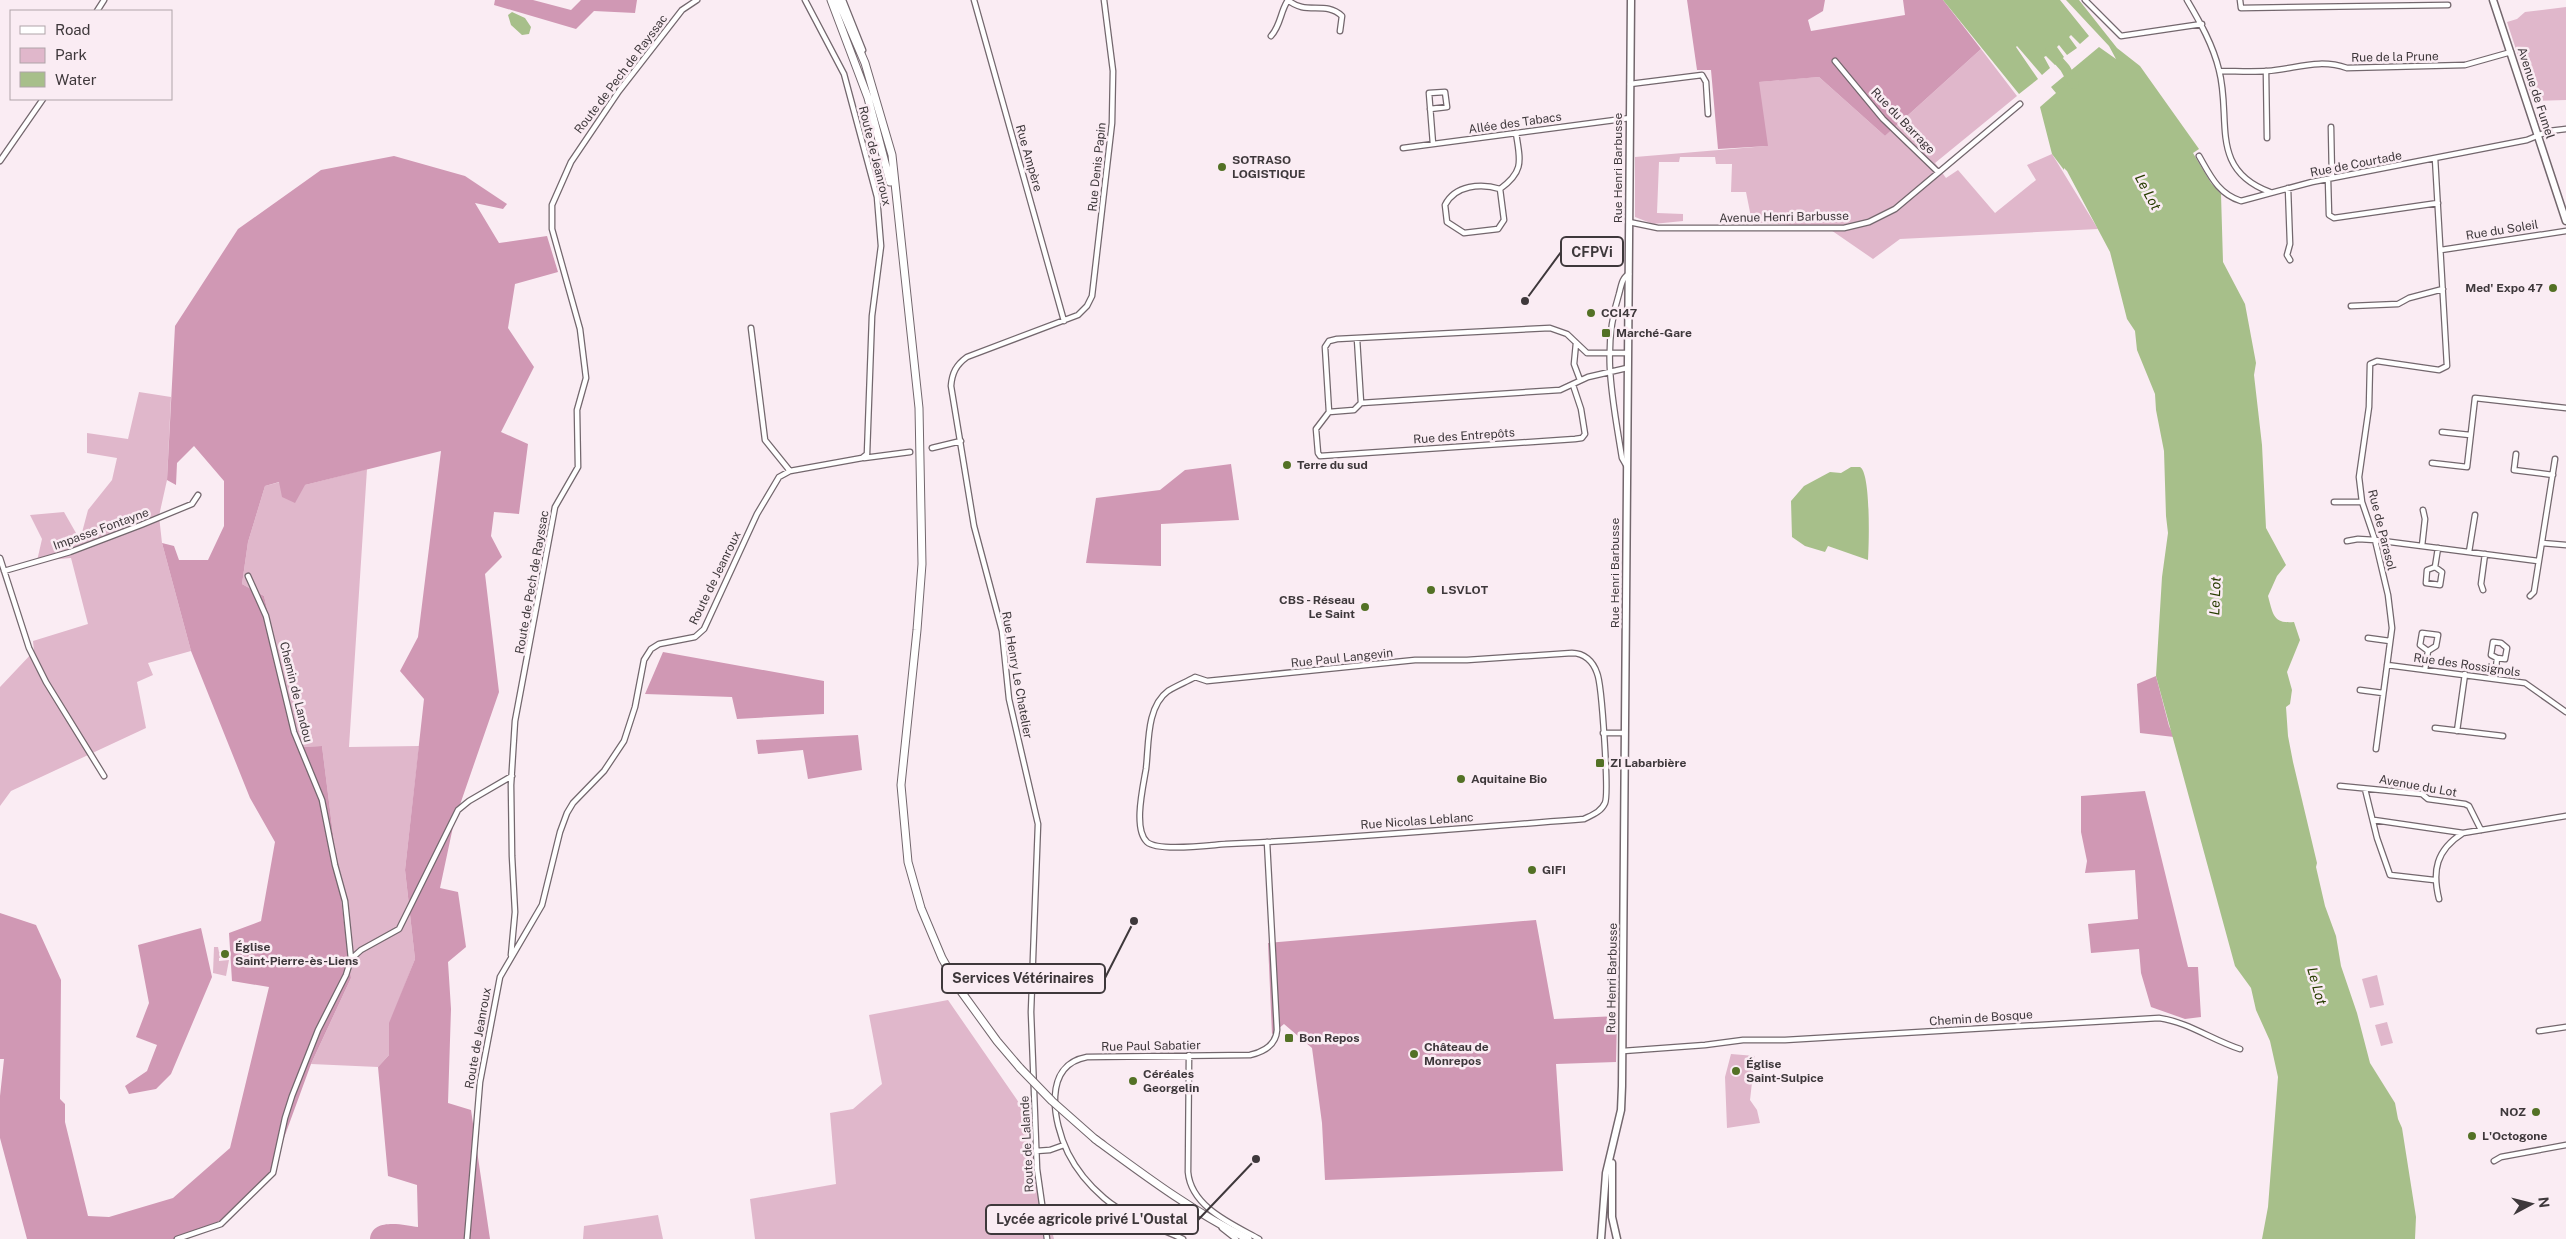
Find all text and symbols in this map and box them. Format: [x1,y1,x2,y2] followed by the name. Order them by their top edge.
[10,10,172,100] legend
[572,12,670,136] street label: Route de Pech de Rayssac
[55,21,91,38] text: Road
[2515,45,2558,141] street label: Avenue de Fumel
[55,46,87,63] text: Park
[2351,49,2439,65] street label: Rue de la Prune
[55,71,97,88] text: Water
[1868,85,1938,157] street label: Rue du Barrage
[856,105,894,208] street label: Route de Jeanroux
[1468,110,1562,136] street label: Allée des Tabacs
[1611,113,1625,223] street label: Rue Henri Barbusse
[1085,122,1109,212] street label: Rue Denis Papin
[1013,123,1045,193] street label: Rue Ampère
[2309,148,2403,180] street label: Rue de Courtade
[1232,153,1305,181] place label: SOTRASO LOGISTIQUE
[1216,161,1228,173] marker: SOTRASO LOGISTIQUE
[2132,171,2164,213] water label: Le Lot
[1719,209,1849,225] street label: Avenue Henri Barbusse
[2465,217,2540,243] street label: Rue du Soleil
[1561,237,1623,266] callout: CFPVi
[1571,244,1613,260] text: CFPVi
[2465,281,2543,295] place label: Med' Expo 47
[2547,282,2559,294] marker: Med' Expo 47
[1601,306,1637,320] place label: CCI47
[1585,307,1597,319] marker: CCI47
[1616,326,1692,340] place label: Marché-Gare
[1600,327,1612,339] marker: Marché-Gare
[1413,425,1515,447] street label: Rue des Entrepôts
[1297,458,1368,472] place label: Terre du sud
[1281,459,1293,471] marker: Terre du sud
[2365,488,2399,572] street label: Rue de Parasol
[51,505,151,553] street label: Impasse Fontayne
[512,509,552,655] street label: Route de Pech de Rayssac
[1608,518,1622,628] street label: Rue Henri Barbusse
[686,529,744,627] street label: Route de Jeanroux
[2206,576,2224,616] water label: Le Lot
[1441,583,1489,597] place label: LSVLOT
[1425,584,1437,596] marker: LSVLOT
[1279,593,1355,621] place label: CBS - Réseau Le Saint
[1359,601,1371,613] marker: CBS - Réseau Le Saint
[999,610,1035,740] street label: Rue Henry Le Chatelier
[277,640,315,744] street label: Chemin de Landou
[1290,646,1394,670] street label: Rue Paul Langevin
[2413,651,2521,679] street label: Rue des Rossignols
[1610,756,1686,770] place label: ZI Labarbière
[1594,757,1606,769] marker: ZI Labarbière
[1471,772,1547,786] place label: Aquitaine Bio
[2378,772,2458,800] street label: Avenue du Lot
[1455,773,1467,785] marker: Aquitaine Bio
[1360,810,1474,832] street label: Rue Nicolas Leblanc
[1542,863,1566,877] place label: GIFI
[1526,864,1538,876] marker: GIFI
[1604,922,1620,1033] street label: Rue Henri Barbusse
[235,940,358,968] place label: Église Saint-Pierre-ès-Liens
[219,948,231,960] marker: Église Saint-Pierre-ès-Liens
[942,964,1105,993] callout: Services Vétérinaires
[2304,965,2330,1007] water label: Le Lot
[952,970,1094,986] text: Services Vétérinaires
[462,986,494,1090] street label: Route de Jeanroux
[1929,1007,2033,1029] street label: Chemin de Bosque
[1299,1031,1360,1045] place label: Bon Repos
[1283,1032,1295,1044] marker: Bon Repos
[1101,1038,1201,1054] street label: Rue Paul Sabatier
[1424,1040,1489,1068] place label: Château de Monrepos
[1408,1048,1420,1060] marker: Château de Monrepos
[1746,1057,1824,1085] place label: Église Saint-Sulpice
[1730,1065,1742,1077] marker: Église Saint-Sulpice
[1143,1067,1199,1095] place label: Céréales Georgelin
[1127,1075,1139,1087] marker: Céréales Georgelin
[1017,1095,1037,1193] street label: Route de Lalande
[2500,1105,2526,1119] place label: NOZ
[2530,1106,2542,1118] marker: NOZ
[2482,1129,2547,1143] place label: L'Octogone
[2466,1130,2478,1142] marker: L'Octogone
[2506,1179,2556,1229] north arrow
[2535,1196,2553,1209] text: N
[986,1205,1198,1234] callout: Lycée agricole privé L'Oustal
[996,1211,1188,1227] text: Lycée agricole privé L'Oustal

